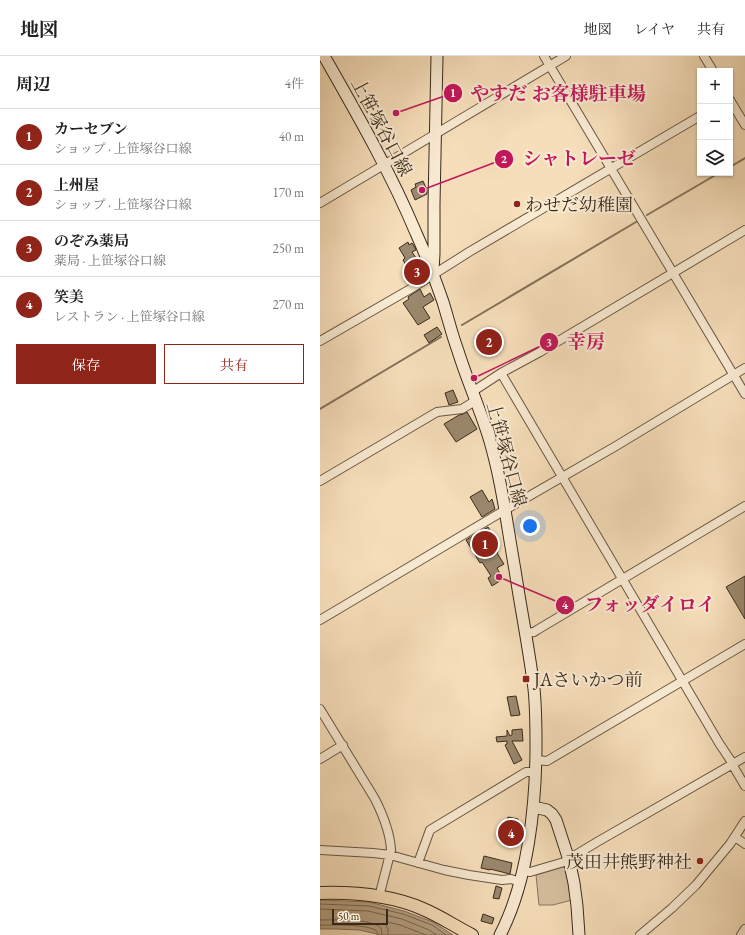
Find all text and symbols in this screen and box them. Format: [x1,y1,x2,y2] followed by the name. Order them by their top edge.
[20,17,58,42] text: 地図
[584,20,612,38] text: 地図
[634,20,675,38] text: レイヤ
[697,20,725,38] text: 共有
[697,68,733,176] map controls
[697,68,733,104] button: +
[16,73,50,95] text: 周辺
[346,74,418,180] street label: 上笹塚谷口線
[285,75,304,92] text: 4件
[443,77,654,108] callout: やすだ お客様駐車場
[470,81,646,106] text: やすだ お客様駐車場
[450,85,456,101] text: 1
[697,104,733,140] button: −
[54,119,128,138] text: カーセブン
[26,128,32,145] text: 1
[279,128,304,145] text: 40 m
[54,140,192,157] text: ショップ · 上笹塚谷口線
[697,140,733,176] button: layers
[494,143,644,174] callout: シャトレーゼ
[522,146,636,171] text: シャトレーゼ
[501,151,508,167] text: 2
[54,175,99,194] text: 上州屋
[26,184,32,201] text: 2
[273,184,304,201] text: 170 m
[525,193,633,216] place label: わせだ幼稚園
[54,196,192,213] text: ショップ · 上笹塚谷口線
[512,199,522,209] marker: わせだ幼稚園
[54,231,129,250] text: のぞみ薬局
[26,240,32,257] text: 3
[273,240,304,257] text: 250 m
[54,252,166,269] text: 薬局 · 上笹塚谷口線
[404,257,430,287] pin: 3
[54,287,84,306] text: 笑美
[26,296,32,313] text: 4
[273,296,304,313] text: 270 m
[54,308,204,325] text: レストラン · 上笹塚谷口線
[539,326,613,357] callout: 幸房
[476,327,502,357] pin: 2
[567,329,605,354] text: 幸房
[546,334,552,350] text: 3
[16,344,156,384] button: 保存
[164,344,304,384] button: 共有
[482,399,532,509] street label: 上笹塚谷口線
[520,516,540,536] your location
[472,529,498,559] pin: 1
[555,589,724,620] callout: フォッダイロイ
[584,592,716,617] text: フォッダイロイ
[562,597,569,613] text: 4
[532,668,643,691] place label: JAさいかつ前
[521,674,531,684] marker: JAさいかつ前
[498,818,524,848] pin: 4
[566,850,692,873] place label: 茂田井熊野神社
[695,856,705,866] marker: 茂田井熊野神社
[332,907,388,926] scale bar
[338,909,359,923] text: 50 m

